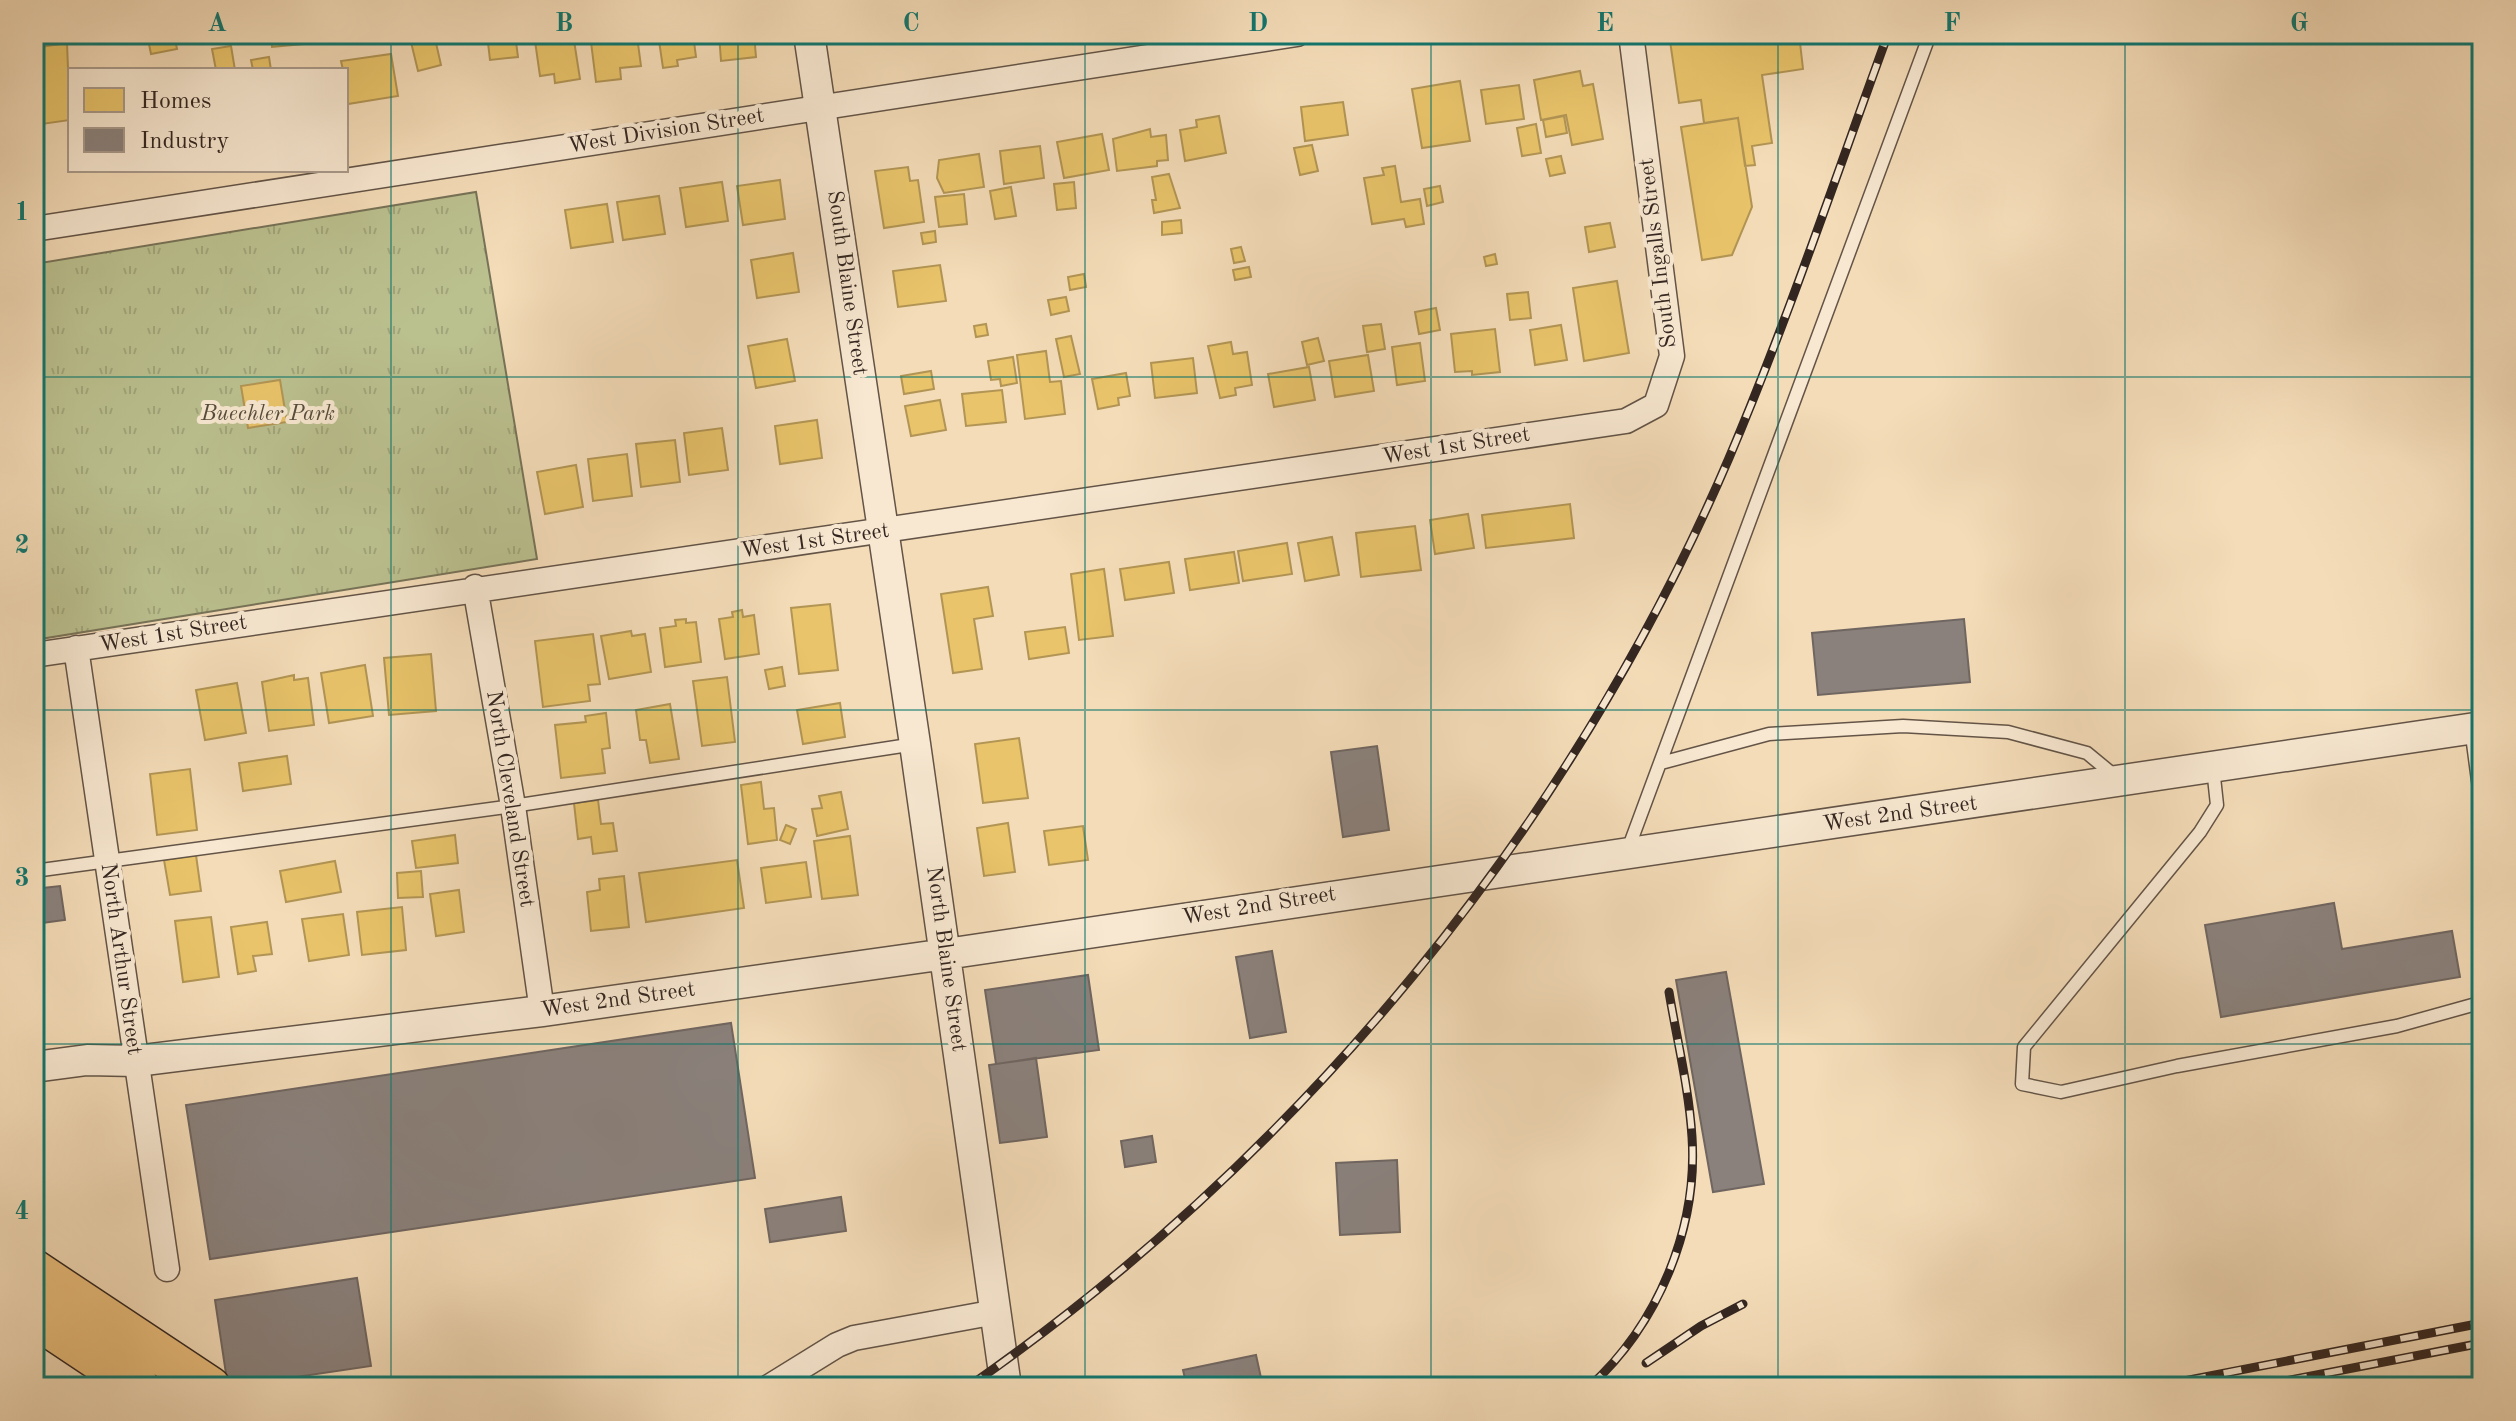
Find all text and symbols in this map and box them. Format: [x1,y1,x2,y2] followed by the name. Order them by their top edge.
[207,11,227,37] text: A
[555,11,573,37] text: B
[902,11,920,37] text: C
[1248,11,1268,37] text: D
[1596,11,1614,37] text: E
[1943,11,1961,37] text: F
[2290,11,2308,37] text: G
[68,68,348,172] legend
[140,90,211,114] text: Homes
[566,105,766,157] street label: West Division Street
[140,130,229,154] text: Industry
[1635,157,1681,349] street label: South Ingalls Street
[823,189,871,377] street label: South Blaine Street
[14,200,30,226] text: 1
[200,403,335,425] park label: Buechler Park
[1381,423,1531,469] street label: West 1st Street
[740,520,890,562] street label: West 1st Street
[14,533,30,559] text: 2
[98,611,248,657] street label: West 1st Street
[482,689,538,909] street label: North Cleveland Street
[1821,792,1979,836] street label: West 2nd Street
[97,862,145,1056] street label: North Arthur Street
[922,865,970,1053] street label: North Blaine Street
[14,866,30,892] text: 3
[1180,883,1338,929] street label: West 2nd Street
[539,978,697,1022] street label: West 2nd Street
[14,1199,30,1225] text: 4

